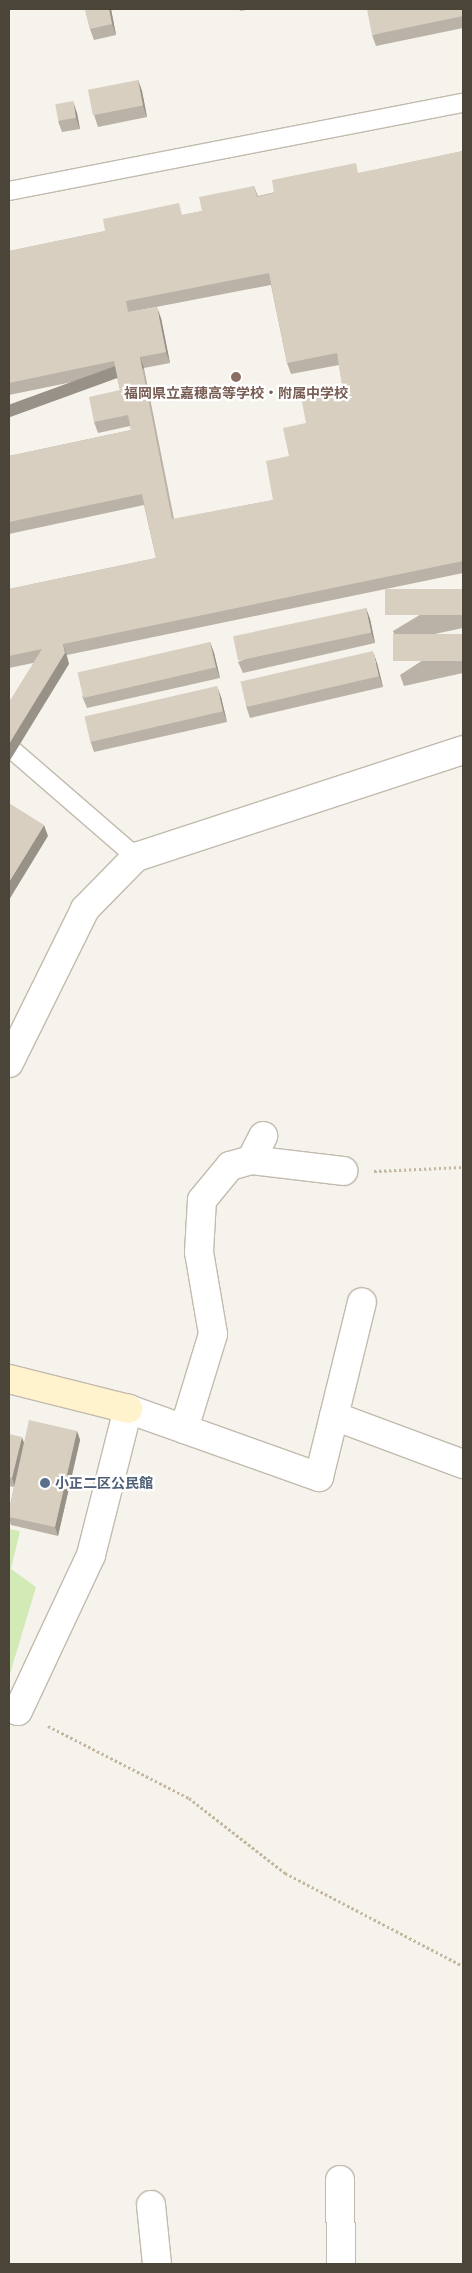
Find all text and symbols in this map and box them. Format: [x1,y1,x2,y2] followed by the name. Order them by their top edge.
[230,371,242,383] marker: 福岡県立嘉穂高等学校・附属中学校
[124,385,348,401] place label: 福岡県立嘉穂高等学校・附属中学校
[55,1475,153,1491] place label: 小正二区公民館
[39,1477,51,1489] marker: 小正二区公民館

